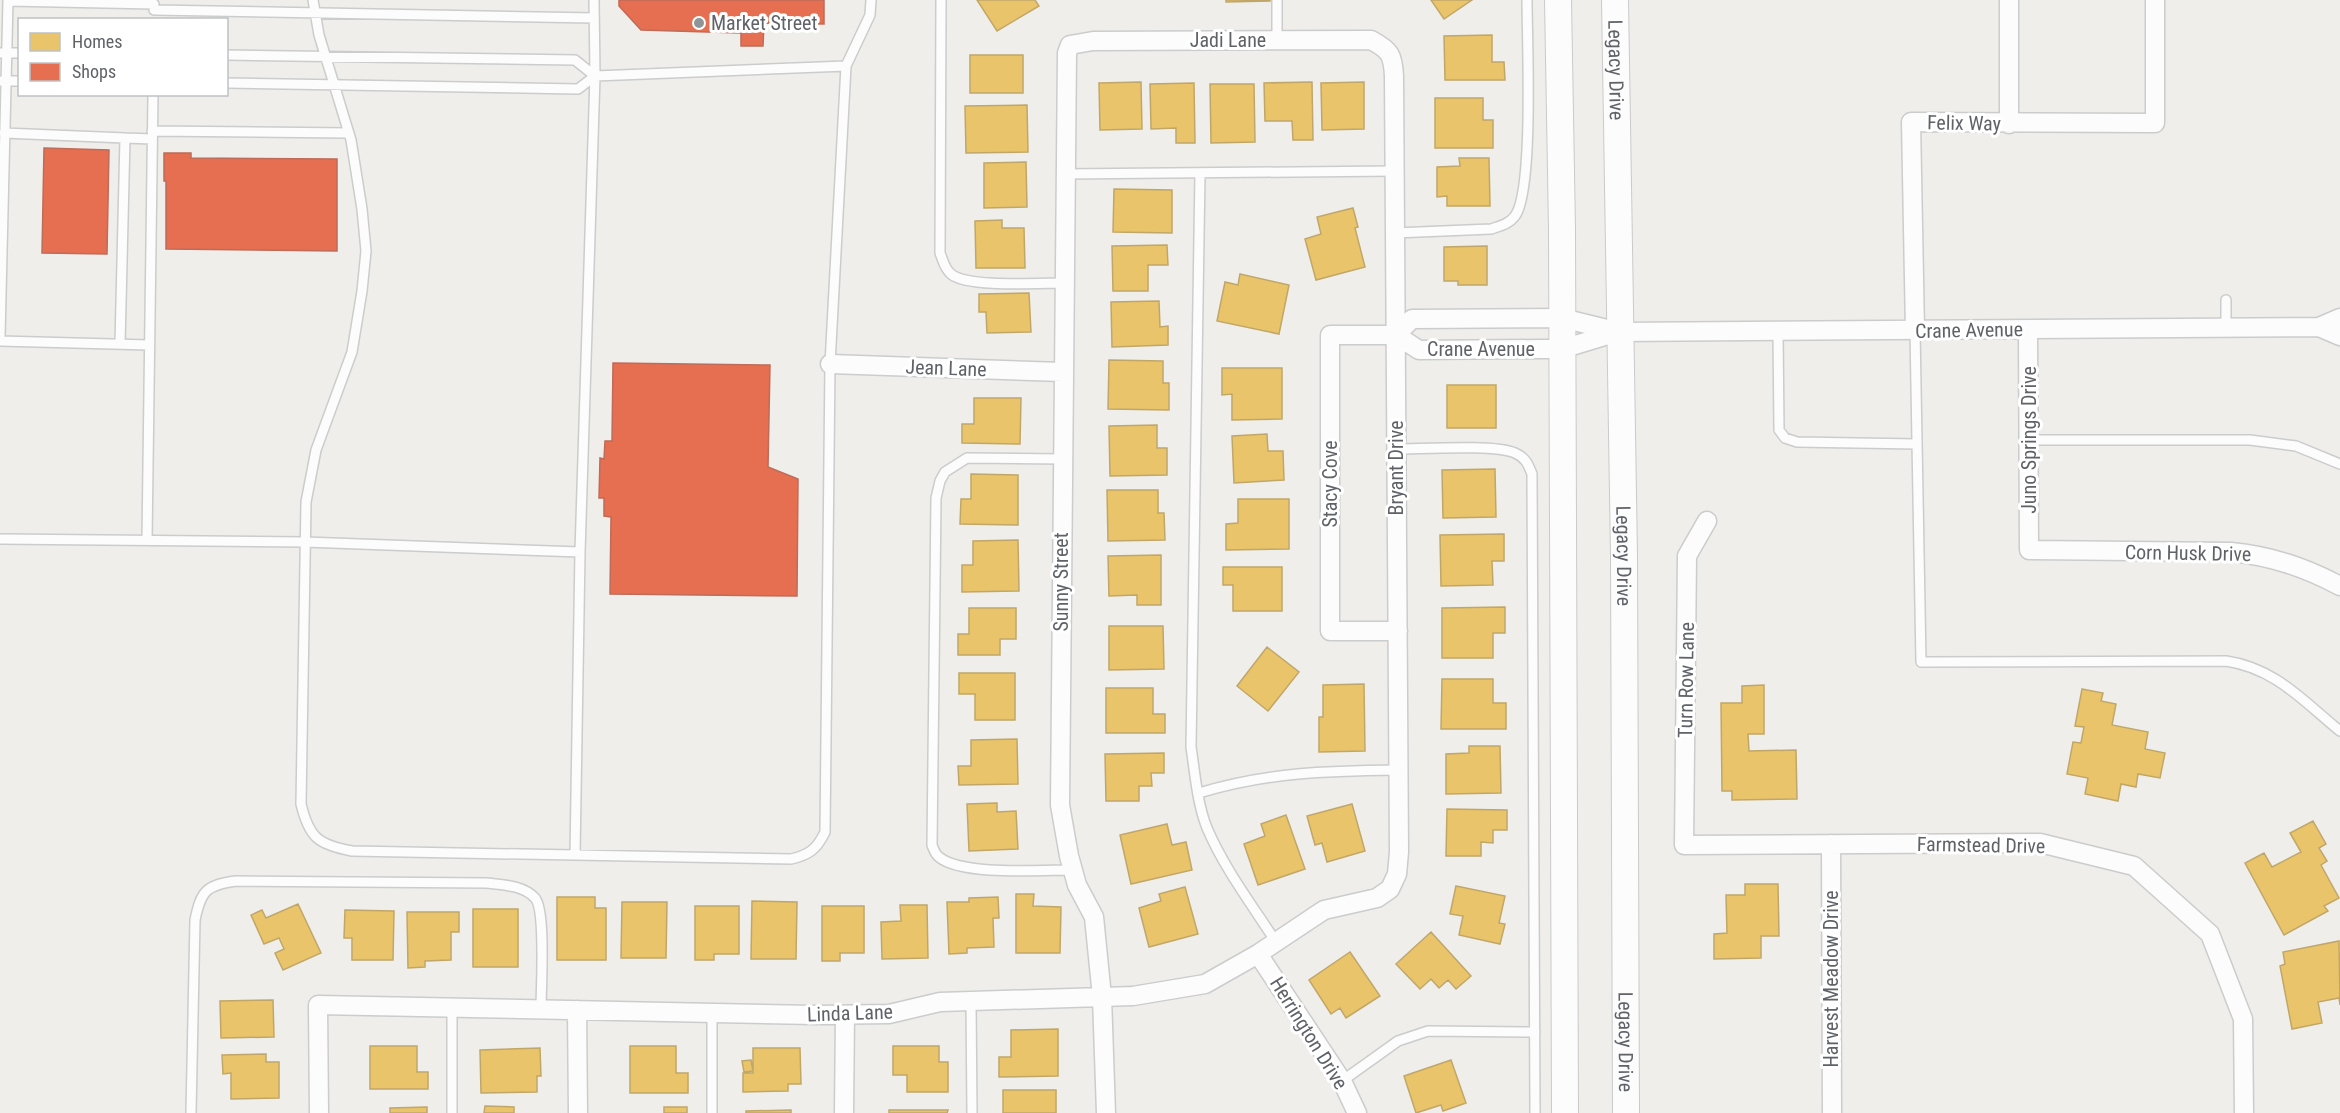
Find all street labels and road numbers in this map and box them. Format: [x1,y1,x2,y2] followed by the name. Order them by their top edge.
[1603,20,1629,120] street label: Legacy Drive
[1190,28,1266,52] street label: Jadi Lane
[1927,110,2001,136] street label: Felix Way
[1915,317,2023,343] street label: Crane Avenue
[1427,337,1535,361] street label: Crane Avenue
[905,355,987,381] street label: Jean Lane
[2017,366,2041,514] street label: Juno Springs Drive
[1384,420,1408,516] street label: Bryant Drive
[1318,440,1342,528] street label: Stacy Cove
[1611,506,1636,606] street label: Legacy Drive
[1049,532,1073,632] street label: Sunny Street
[2125,540,2251,566] street label: Corn Husk Drive
[1673,622,1699,738] street label: Turn Row Lane
[1917,832,2045,858] street label: Farmstead Drive
[1819,890,1843,1068] street label: Harvest Meadow Drive
[1265,972,1353,1094] street label: Herrington Drive
[1614,992,1638,1092] street label: Legacy Drive
[807,1000,893,1026] street label: Linda Lane

